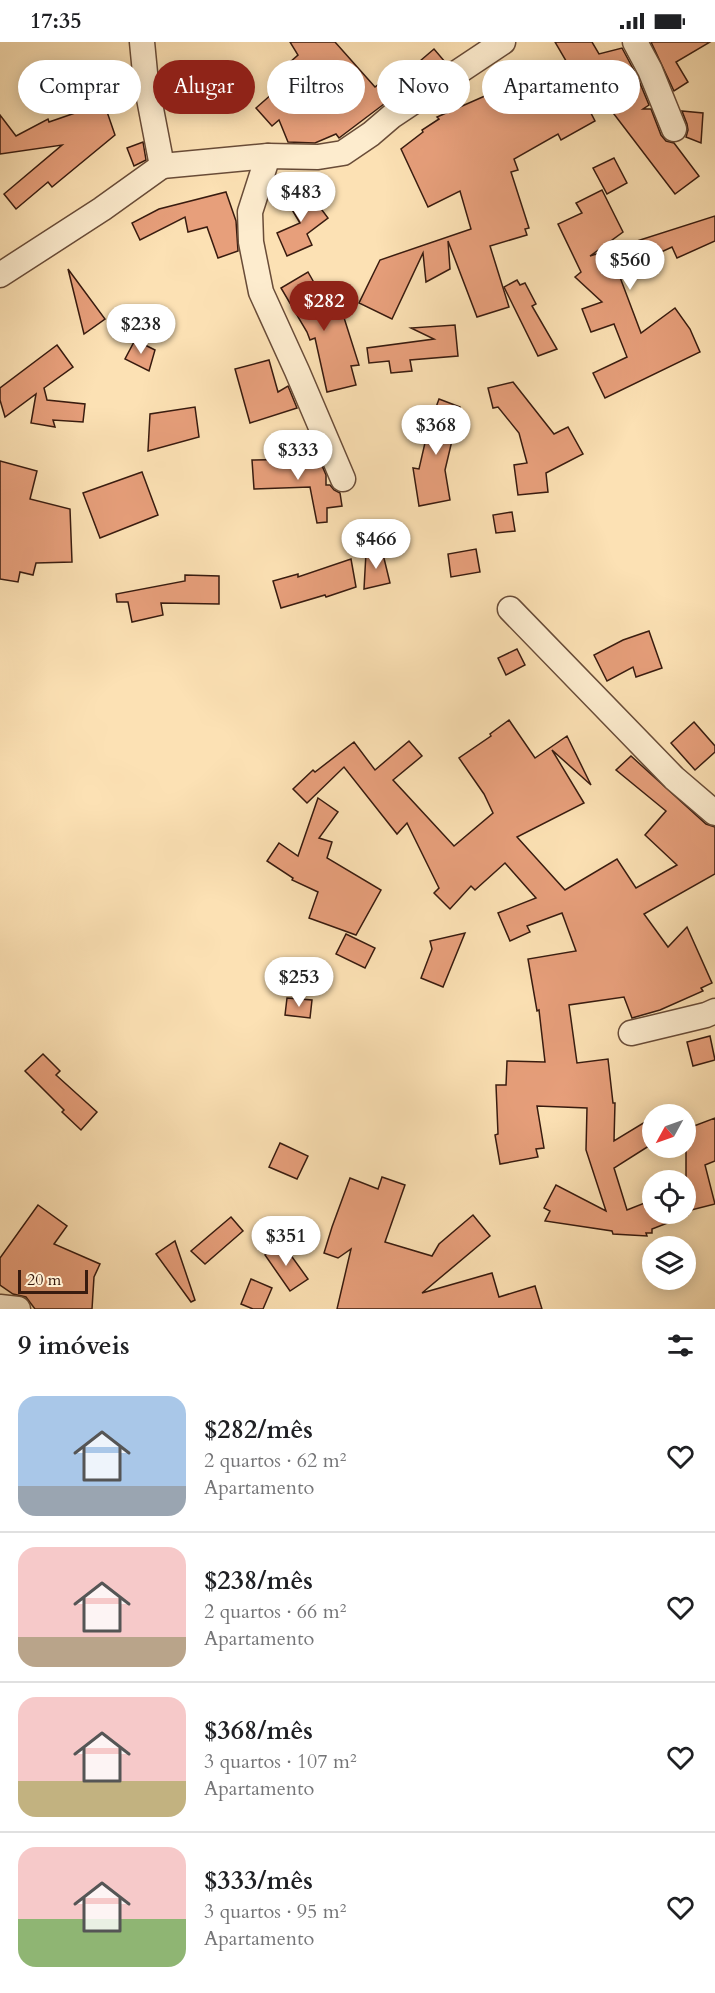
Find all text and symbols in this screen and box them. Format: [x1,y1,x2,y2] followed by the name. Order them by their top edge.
[30,6,81,36] text: 17:35
[18,60,141,114] chip: Comprar
[153,60,255,114] chip: Alugar
[267,60,365,114] chip: Filtros
[377,60,470,114] chip: Novo
[482,60,640,114] chip: Apartamento
[265,172,337,223] pin: $483
[281,178,321,205] text: $483
[594,240,666,291] pin: $560
[610,246,650,273] text: $560
[288,281,360,332] pin: $282
[304,287,344,314] text: $282
[105,304,177,355] pin: $238
[121,310,161,337] text: $238
[400,405,472,456] pin: $368
[416,411,456,438] text: $368
[262,430,334,481] pin: $333
[278,436,318,463] text: $333
[340,519,412,570] pin: $466
[356,525,396,552] text: $466
[263,957,335,1008] pin: $253
[279,963,319,990] text: $253
[642,1104,696,1158] north arrow
[642,1104,696,1290] map controls
[642,1170,696,1224] button: locate
[250,1216,322,1267] pin: $351
[266,1222,306,1249] text: $351
[642,1236,696,1290] button: layers
[18,1267,88,1294] scale bar
[27,1269,61,1291] text: 20 m
[18,1328,130,1363] text: 9 imóveis
[664,1329,697,1362] icon: filters
[204,1412,313,1447] text: $282/mês
[66,1420,138,1492] icon: home
[664,1440,697,1473] icon: heart
[204,1447,346,1474] text: 2 quartos · 62 m²
[204,1474,314,1501] text: Apartamento
[204,1563,313,1598] text: $238/mês
[66,1571,138,1643] icon: home
[664,1591,697,1624] icon: heart
[204,1598,346,1625] text: 2 quartos · 66 m²
[204,1625,314,1652] text: Apartamento
[204,1713,313,1748] text: $368/mês
[66,1721,138,1793] icon: home
[664,1741,697,1774] icon: heart
[204,1748,357,1775] text: 3 quartos · 107 m²
[204,1775,314,1802] text: Apartamento
[204,1863,313,1898] text: $333/mês
[66,1871,138,1943] icon: home
[664,1891,697,1924] icon: heart
[204,1898,346,1925] text: 3 quartos · 95 m²
[204,1925,314,1952] text: Apartamento

